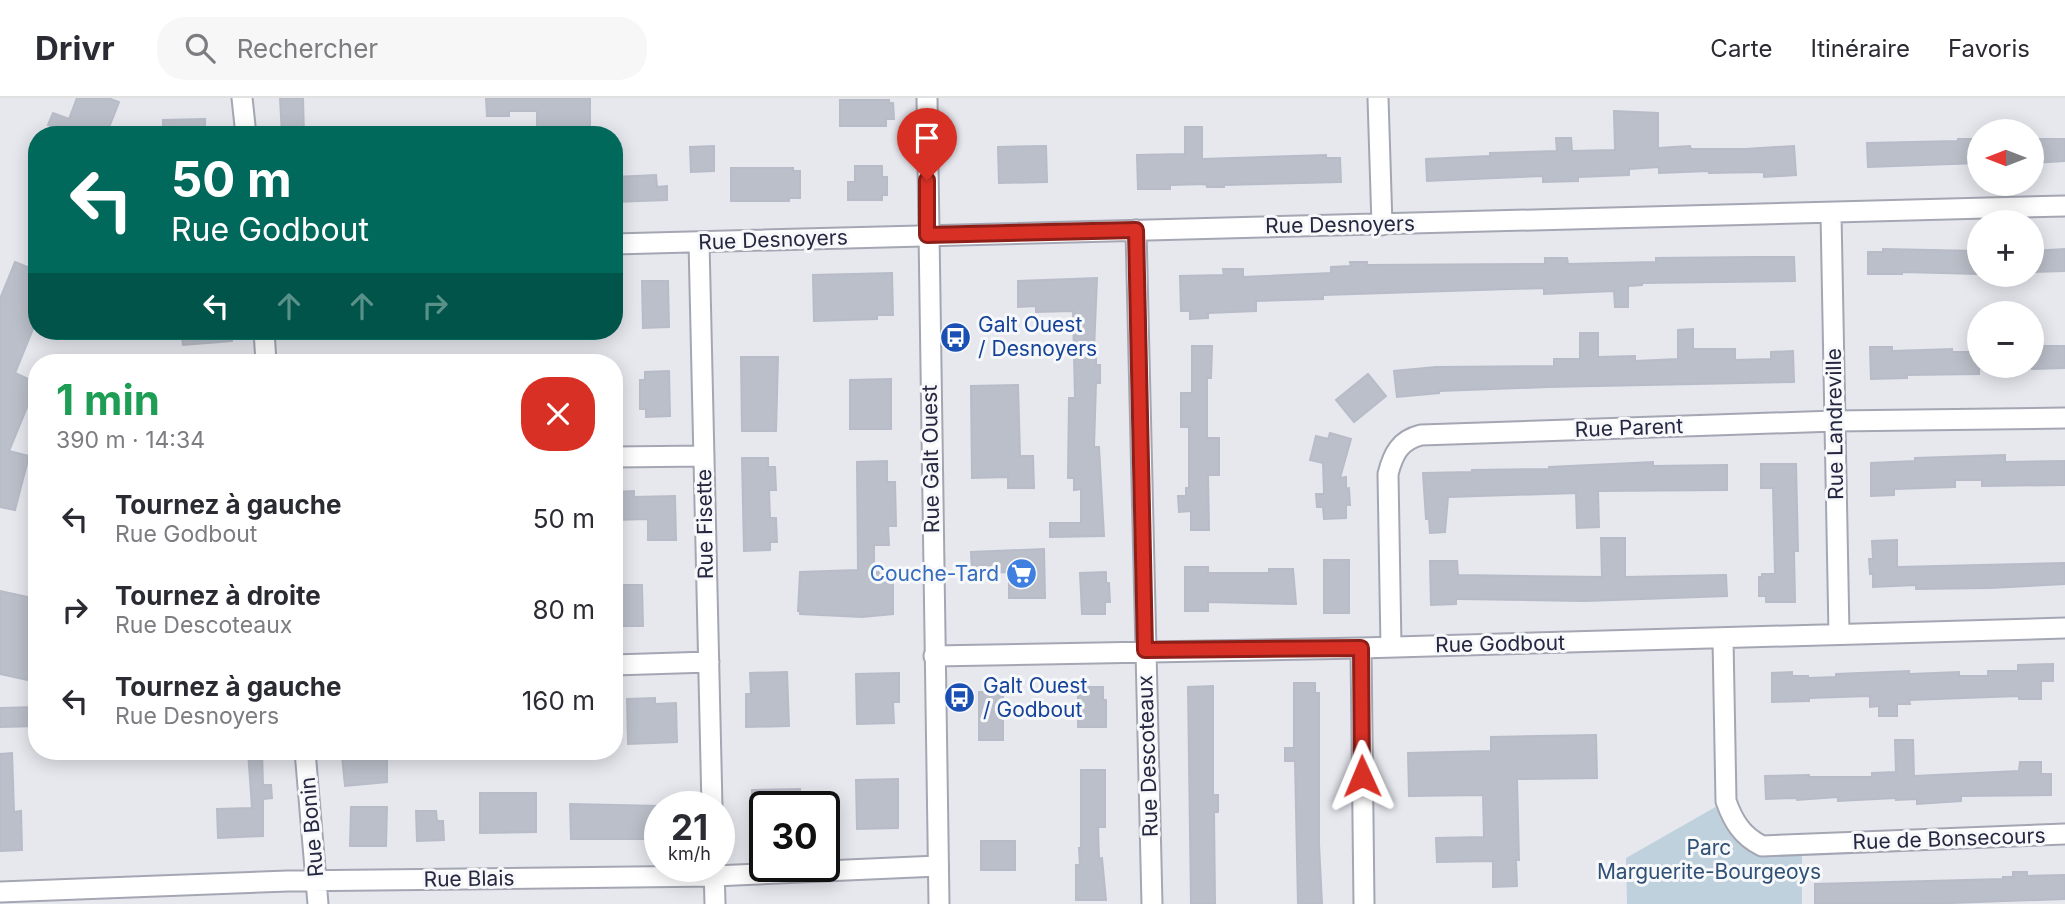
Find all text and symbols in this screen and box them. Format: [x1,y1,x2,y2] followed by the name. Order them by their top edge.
[157,17,647,80] search box
[35,28,115,68] text: Drivr
[181,29,219,67] icon: search
[237,33,378,64] text: Rechercher
[1710,34,1772,63] text: Carte
[1810,34,1910,63] text: Itinéraire
[1948,34,2030,63] text: Favoris
[897,108,957,180] pin
[908,119,946,157] icon: arrive
[1967,119,2044,196] north arrow
[1967,119,2044,378] map controls
[171,150,292,209] text: 50 m
[56,154,147,245] icon: left
[171,210,369,249] text: Rue Godbout
[1967,210,2044,287] button: +
[1265,211,1415,238] street label: Rue Desnoyers
[698,224,848,255] street label: Rue Desnoyers
[197,287,235,325] icon: left
[270,287,308,325] icon: ahead
[343,287,381,325] icon: ahead
[416,287,454,325] icon: right
[1967,301,2044,378] button: −
[978,312,1097,361] place label: Galt Ouest / Desnoyers
[938,320,972,354] bus stop icon: Galt Ouest / Desnoyers
[1821,348,1848,500] street label: Rue Landreville
[56,374,160,425] text: 1 min
[521,377,595,451] button: close
[917,384,944,533] street label: Rue Galt Ouest
[1574,413,1684,442] street label: Rue Parent
[56,426,205,454] text: 390 m · 14:34
[691,469,718,579] street label: Rue Fisette
[115,489,341,520] text: Tournez à gauche
[56,500,94,538] icon: left
[533,503,595,534] text: 50 m
[115,520,257,548] text: Rue Godbout
[1005,557,1039,591] supermarket icon: Couche-Tard
[870,561,999,586] place label: Couche-Tard
[115,580,321,611] text: Tournez à droite
[56,591,94,629] icon: right
[532,594,595,625] text: 80 m
[115,611,292,639] text: Rue Descoteaux
[1435,630,1565,657] street label: Rue Godbout
[115,671,341,702] text: Tournez à gauche
[983,673,1087,722] place label: Galt Ouest / Godbout
[1132,675,1163,837] street label: Rue Descoteaux
[943,681,977,715] bus stop icon: Galt Ouest / Godbout
[56,682,94,720] icon: left
[522,685,595,716] text: 160 m
[115,702,279,730] text: Rue Desnoyers
[1325,739,1399,813] position arrow
[295,776,328,878] street label: Rue Bonin
[749,791,840,882] speed limit sign: 30
[671,806,708,848] text: 21
[1852,823,2046,854] street label: Rue de Bonsecours
[1597,835,1821,884] park label: Parc Marguerite-Bourgeoys
[668,843,711,864] text: km/h
[423,865,515,892] street label: Rue Blais

